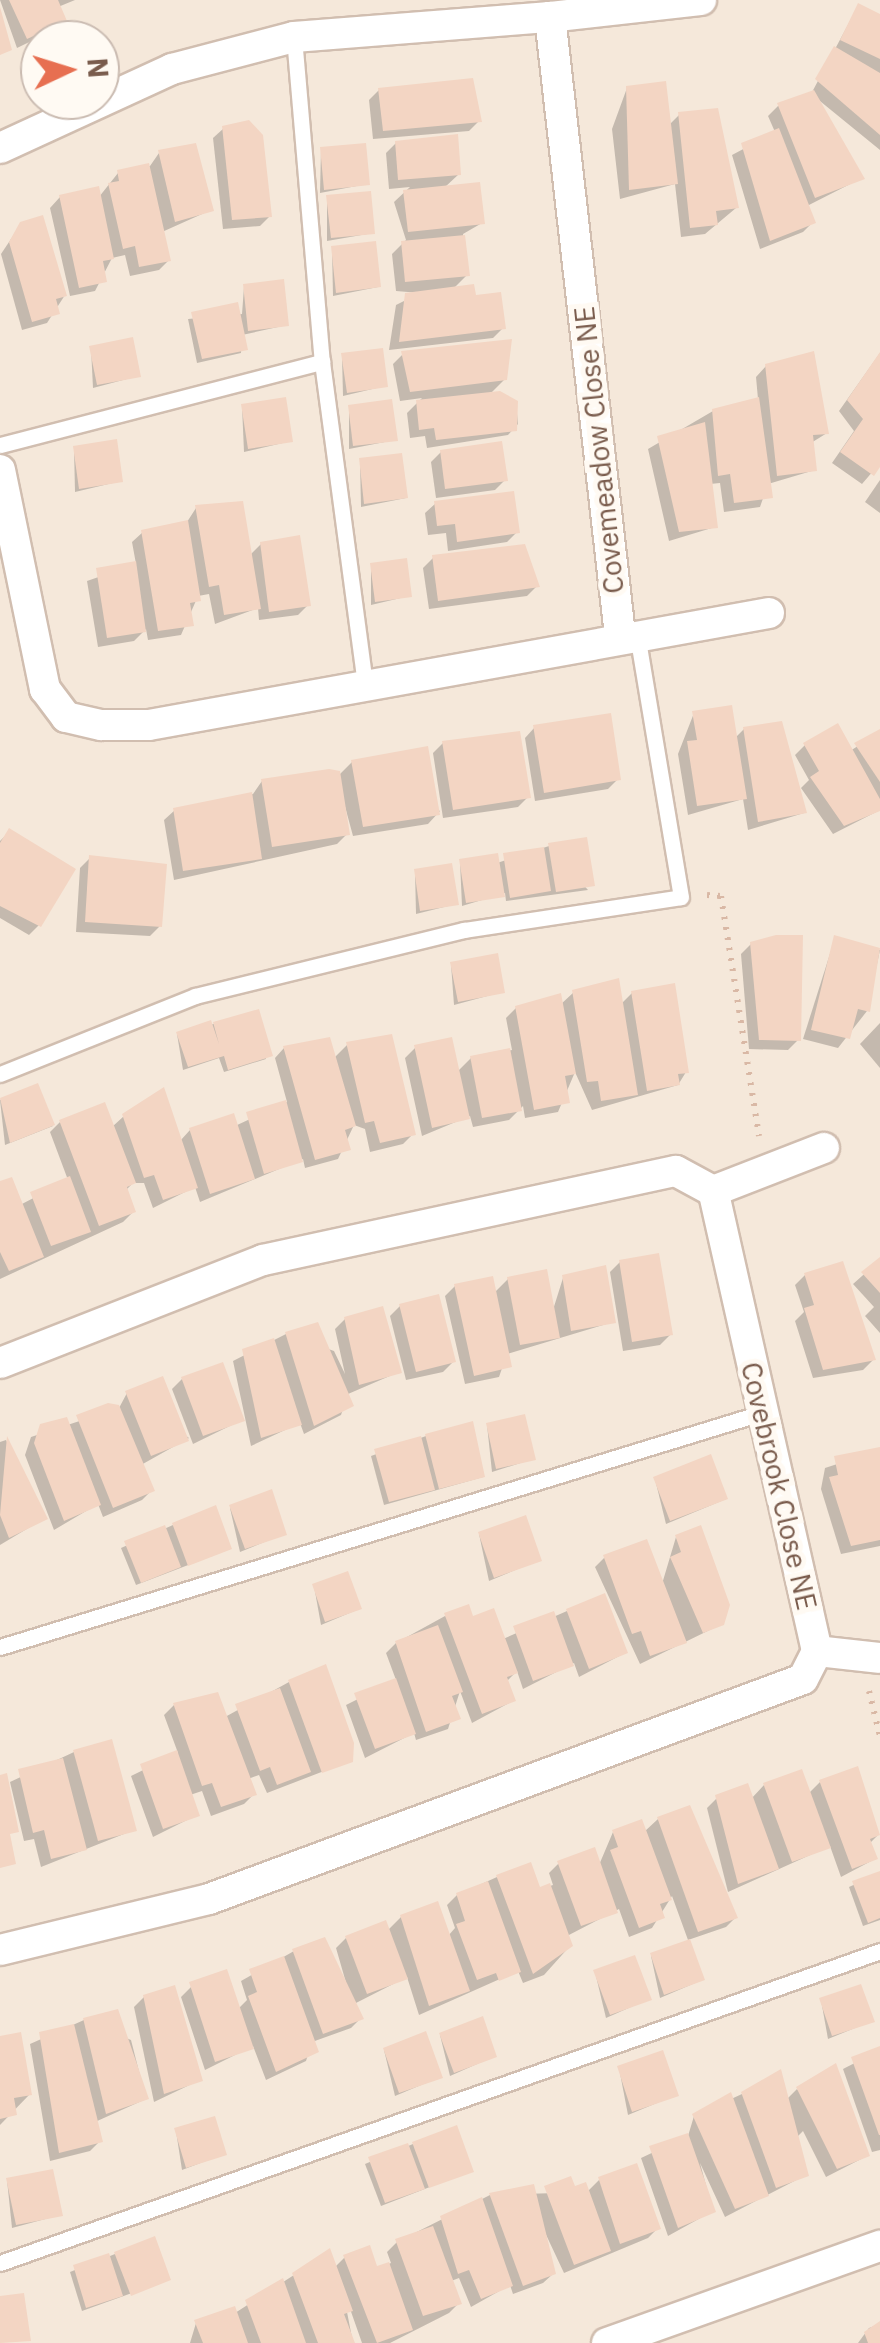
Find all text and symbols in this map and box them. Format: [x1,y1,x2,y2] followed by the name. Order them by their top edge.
[20,20,120,120] north arrow
[79,57,118,79] text: N
[567,305,631,595] street label: Covemeadow Close NE
[734,1359,824,1613] street label: Covebrook Close NE

